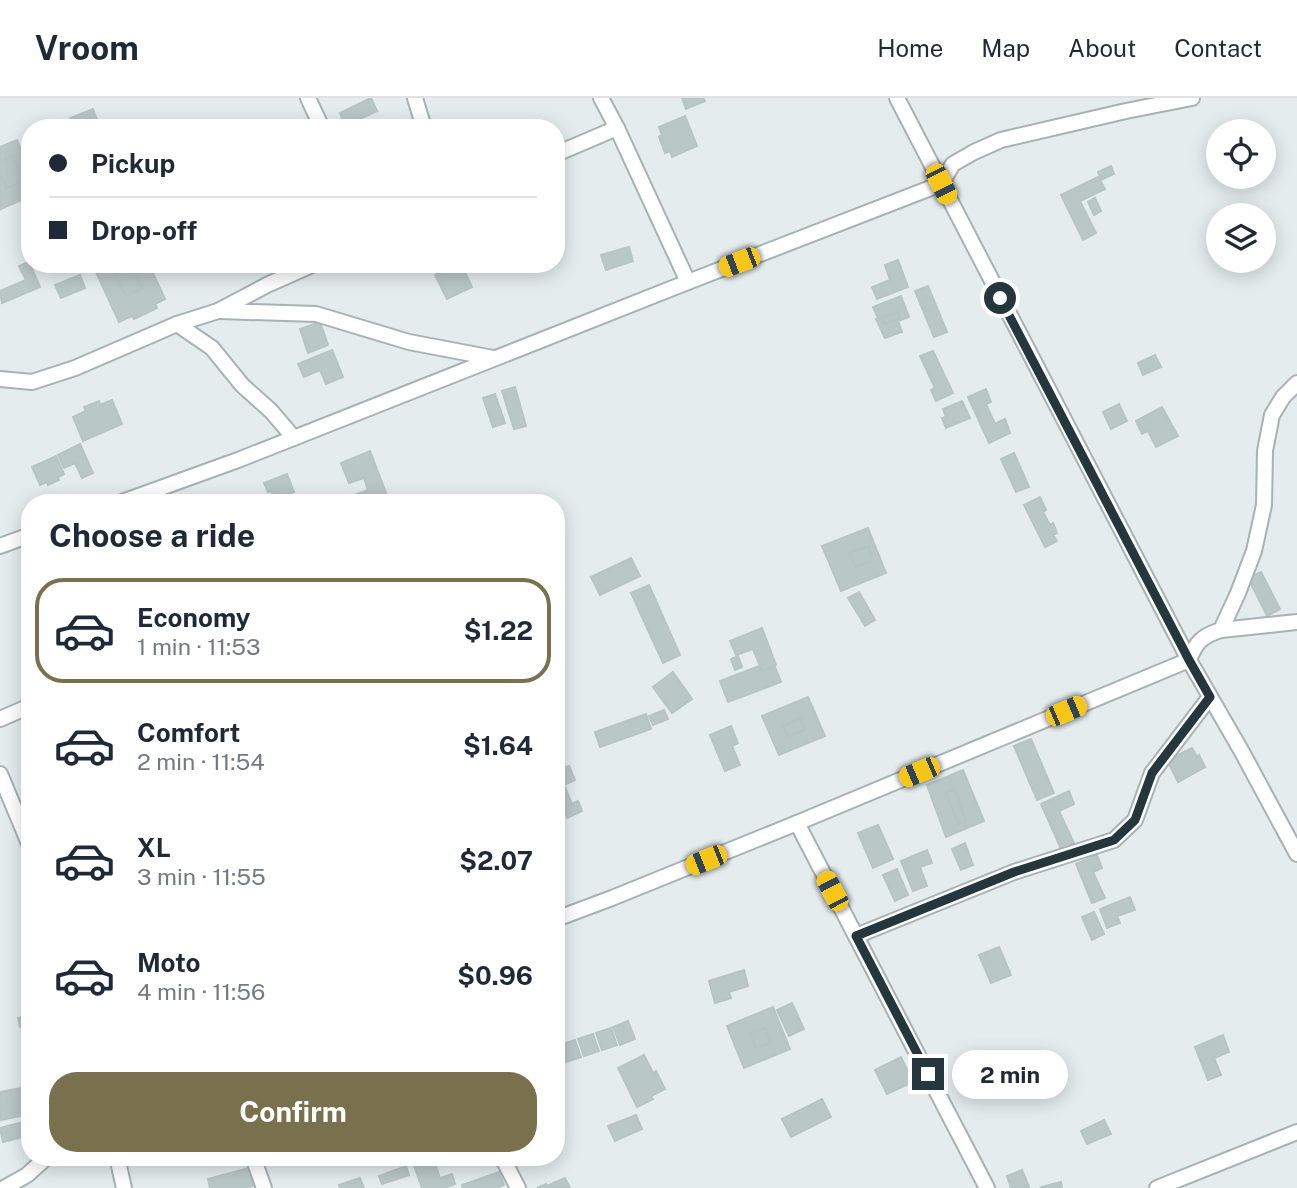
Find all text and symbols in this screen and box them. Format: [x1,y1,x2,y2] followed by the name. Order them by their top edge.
[35,29,139,67] text: Vroom
[877,34,943,62] text: Home
[981,34,1030,62] text: Map
[1068,34,1136,62] text: About
[1174,34,1262,62] text: Contact
[1206,119,1276,273] map controls
[1206,119,1276,189] button: locate
[91,148,175,179] text: Pickup
[923,161,960,207] car
[1206,203,1276,273] button: layers
[91,215,197,246] text: Drop-off
[716,245,763,279] car
[984,282,1016,314] route start
[49,517,255,554] text: Choose a ride
[53,599,116,662] icon: car
[137,602,250,633] text: Economy
[464,615,533,646] text: $1.22
[137,633,260,660] text: 1 min · 11:53
[1043,693,1090,729] car
[53,714,116,777] icon: car
[137,717,240,748] text: Comfort
[463,730,533,761] text: $1.64
[137,748,265,775] text: 2 min · 11:54
[896,754,943,790] car
[53,829,116,892] icon: car
[137,832,171,863] text: XL
[683,842,730,878] car
[459,845,533,876] text: $2.07
[137,863,266,890] text: 3 min · 11:55
[813,868,852,914] car
[53,944,116,1007] icon: car
[137,947,200,978] text: Moto
[457,960,533,991] text: $0.96
[137,978,265,1005] text: 4 min · 11:56
[953,1049,1068,1098] callout: 2 min
[912,1058,944,1090] route end
[980,1061,1040,1088] text: 2 min
[49,1072,537,1152] button: Confirm

